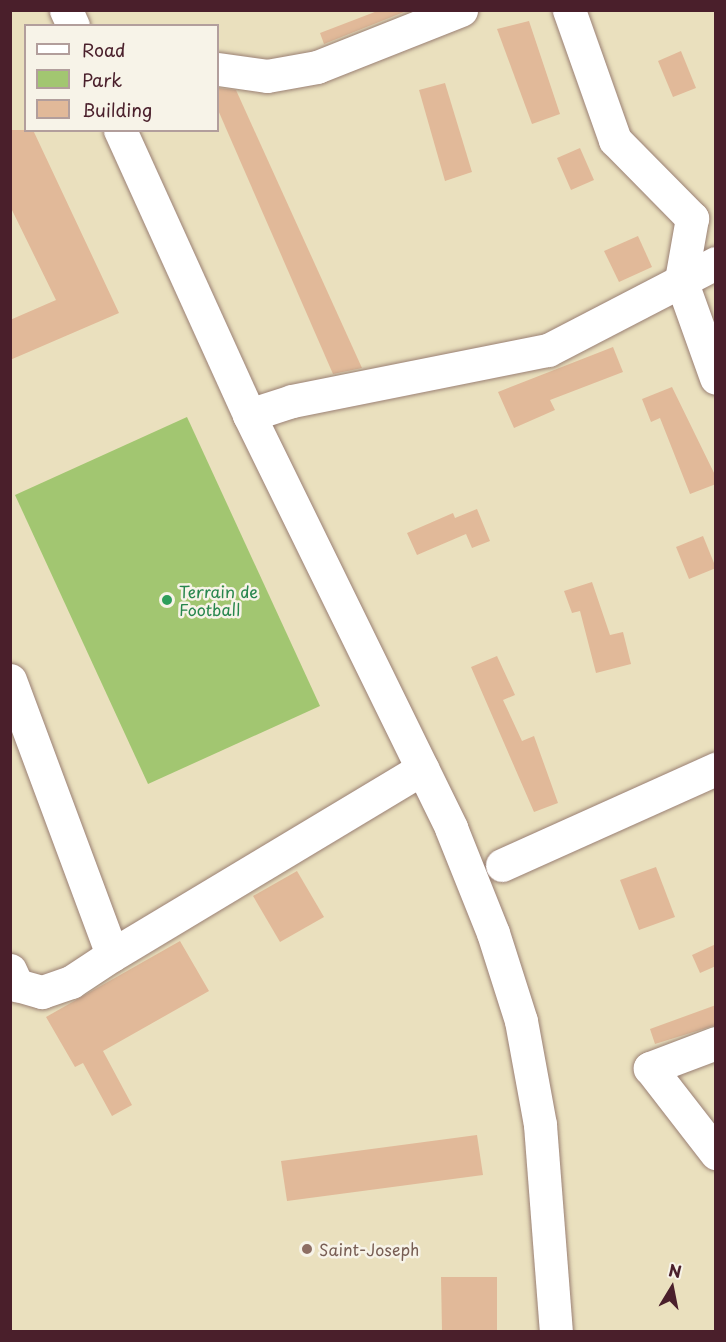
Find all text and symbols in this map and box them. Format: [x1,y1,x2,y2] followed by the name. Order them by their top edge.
[24,24,219,132] legend
[82,36,126,63] text: Road
[82,66,122,93] text: Park
[82,96,152,123] text: Building
[179,581,257,619] place label: Terrain de Football
[160,593,174,607] marker: Terrain de Football
[319,1239,419,1259] place label: Saint-Joseph
[300,1242,314,1256] marker: Saint-Joseph
[667,1257,683,1283] text: N
[642,1258,702,1318] north arrow

